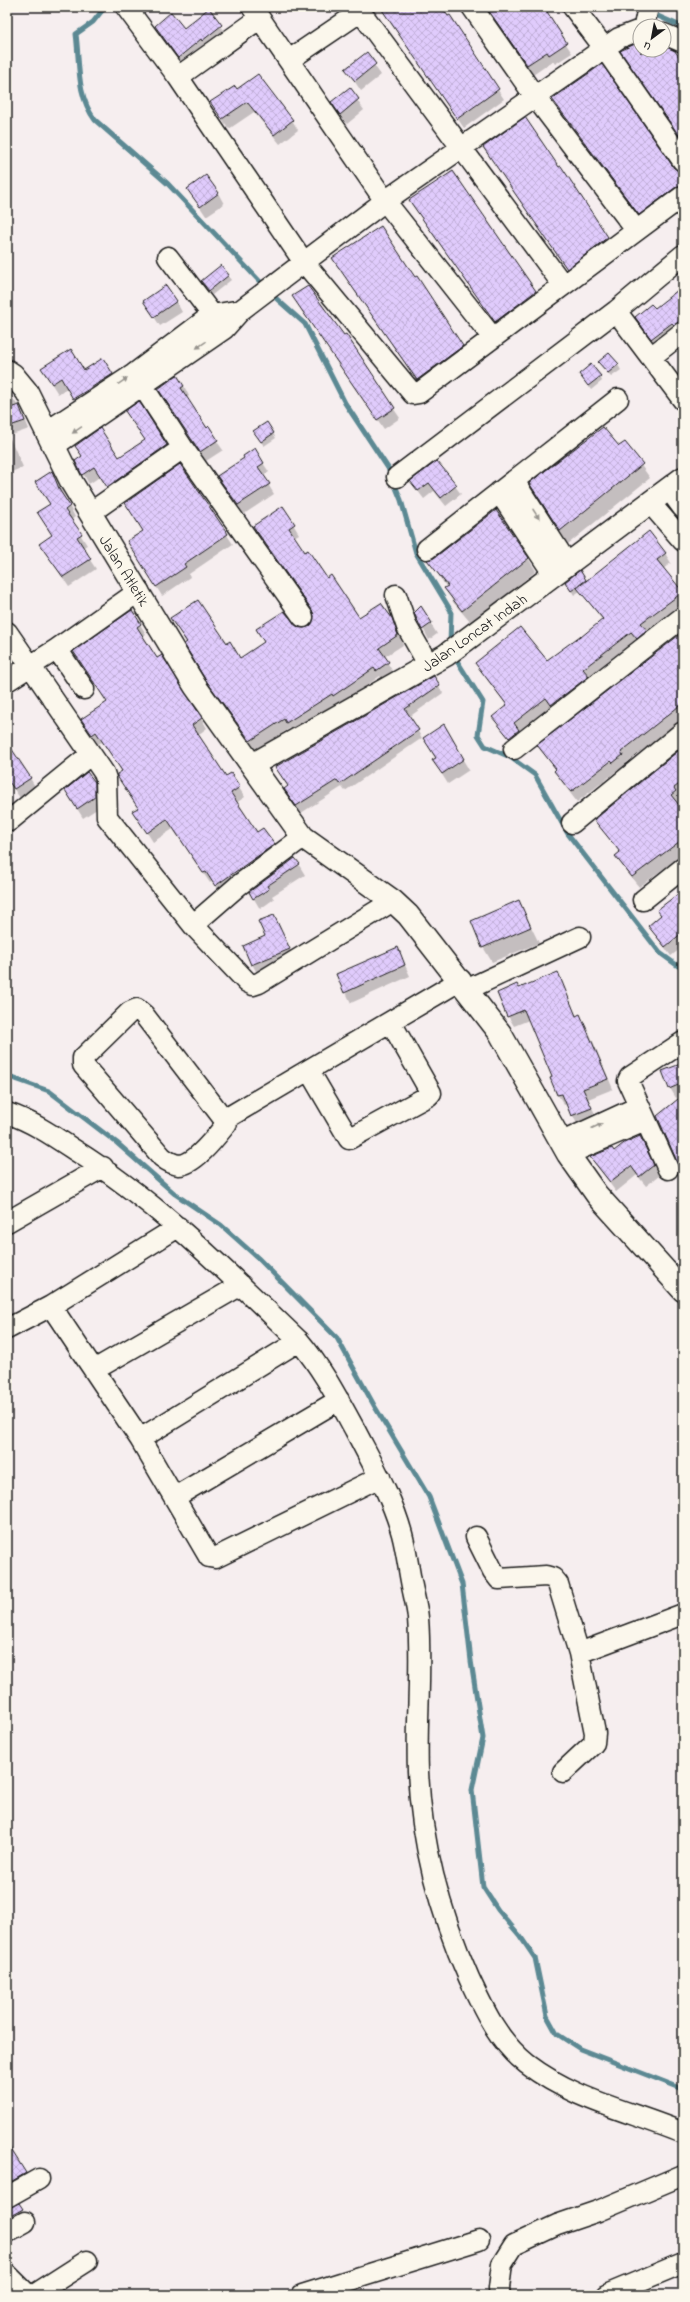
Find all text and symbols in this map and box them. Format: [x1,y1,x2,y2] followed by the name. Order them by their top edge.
[632,18,672,58] north arrow
[640,37,654,54] text: U
[196,341,206,349] one-way arrow
[118,377,128,385] one-way arrow
[71,426,82,434] one-way arrow
[532,508,539,519] one-way arrow
[92,531,155,612] street label: Jalan Atletik
[418,588,533,679] street label: Jalan Loncat Indah
[592,1123,603,1129] one-way arrow

